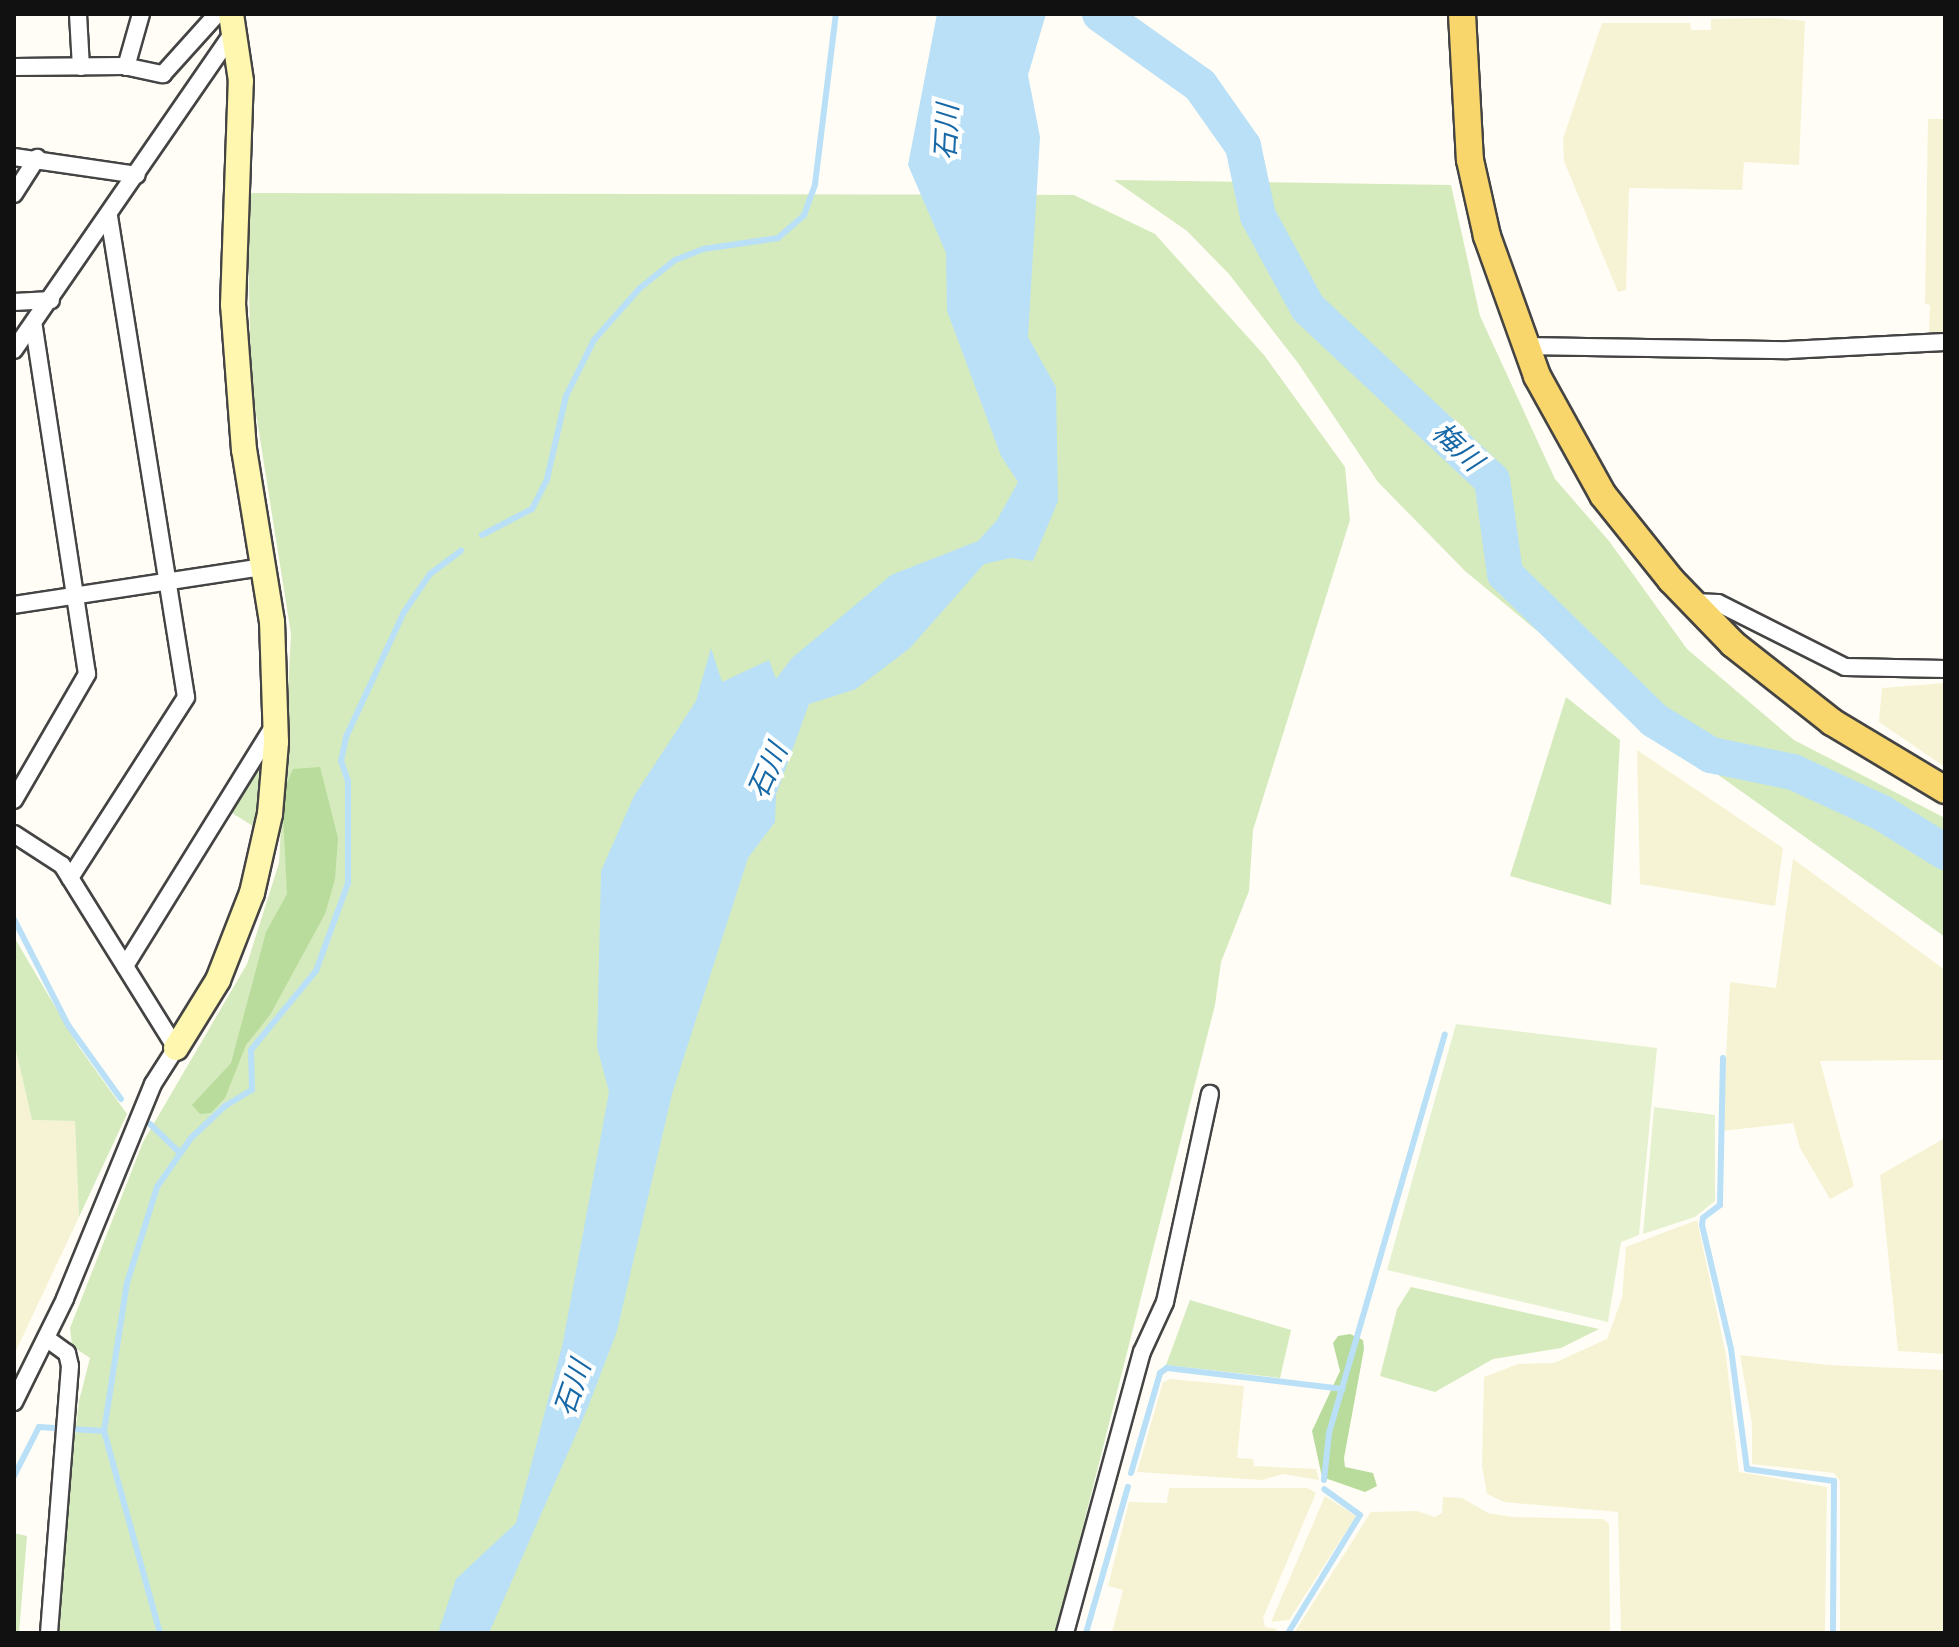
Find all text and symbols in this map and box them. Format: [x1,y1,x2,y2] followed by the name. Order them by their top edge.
[929,103,965,161] water label: 石川
[1425,416,1489,478] water label: 梅川
[741,739,795,803] water label: 石川
[548,1356,598,1420] water label: 石川

